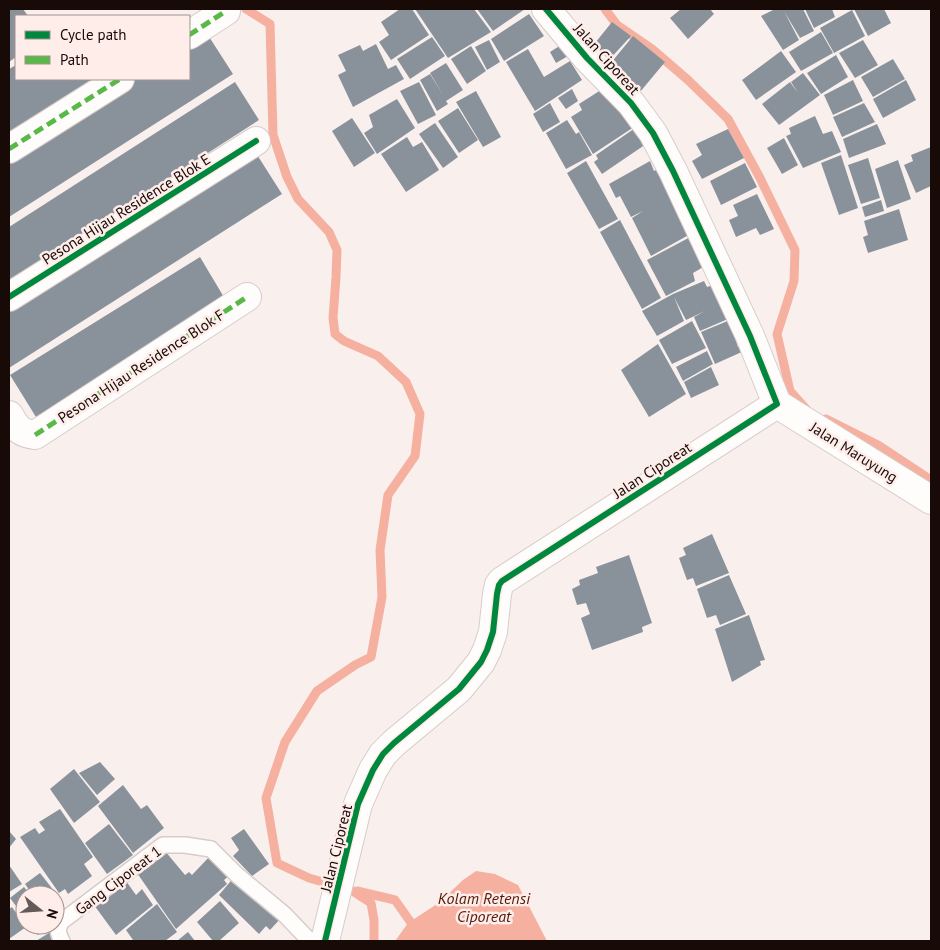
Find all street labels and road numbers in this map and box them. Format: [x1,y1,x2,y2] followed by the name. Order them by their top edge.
[569,19,644,99] street label: Jalan Ciporeat
[38,149,214,269] street label: Pesona Hijau Residence Blok E
[54,305,228,427] street label: Pesona Hijau Residence Blok F
[806,417,901,486] street label: Jalan Maruyung
[608,438,695,503] street label: Jalan Ciporeat
[316,802,356,895] street label: Jalan Ciporeat
[71,841,165,919] street label: Gang Ciporeat 1

